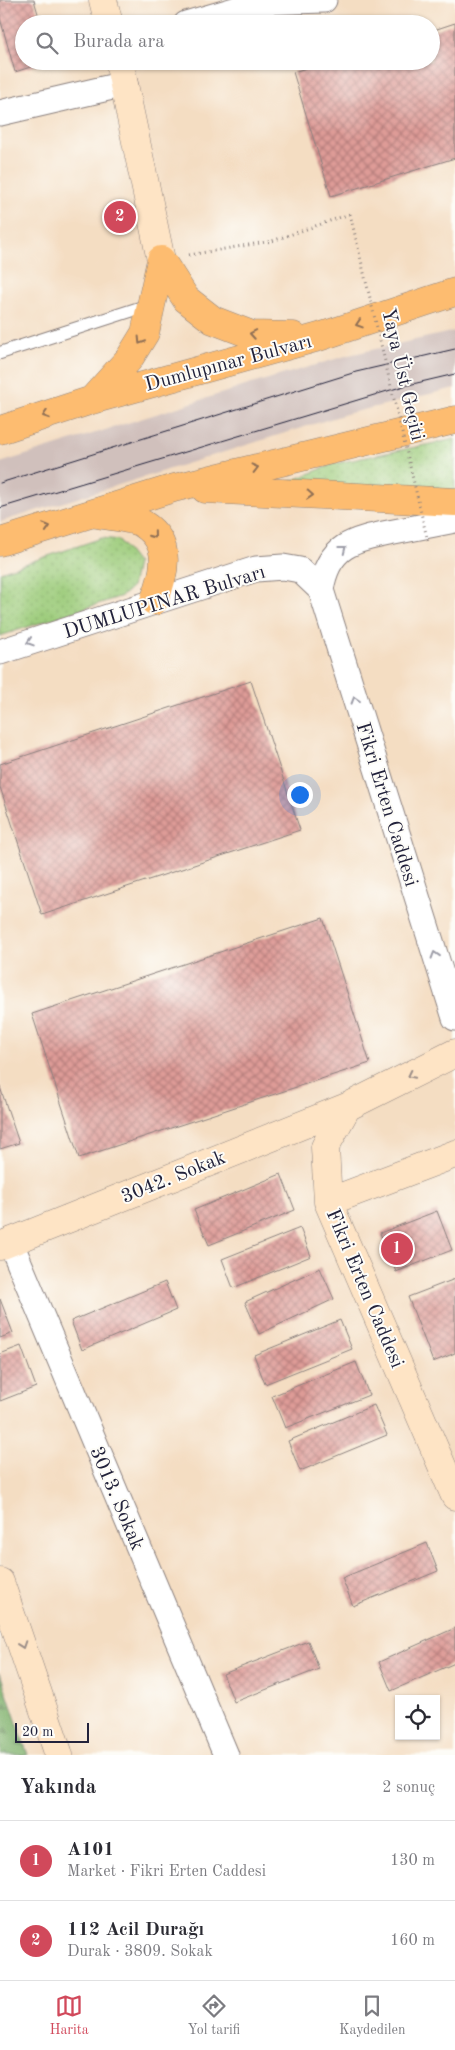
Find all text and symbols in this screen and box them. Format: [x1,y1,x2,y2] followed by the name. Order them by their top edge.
[15,15,440,70] search box
[33,29,61,57] icon: search
[73,33,165,52] text: Burada ara
[104,198,136,236] pin: 2
[377,306,430,443] street label: Yaya Üst Geçiti
[355,318,364,328] one-way arrow
[249,329,258,339] one-way arrow
[143,332,314,396] street label: Dumlupınar Bulvarı
[137,336,147,345] one-way arrow
[42,409,51,419] one-way arrow
[251,463,260,474] one-way arrow
[306,489,314,500] one-way arrow
[42,523,50,533] one-way arrow
[147,529,156,538] one-way arrow
[337,546,346,555] one-way arrow
[61,563,268,643] street label: DUMLUPINAR Bulvarı
[26,636,35,646] one-way arrow
[351,696,361,704] one-way arrow
[352,720,421,889] street label: Fikri Erten Caddesi
[287,782,313,808] your location
[431,951,441,960] one-way arrow
[408,1068,417,1078] one-way arrow
[119,1148,229,1208] street label: 3042. Sokak
[322,1206,407,1371] street label: Fikri Erten Caddesi
[381,1230,413,1268] pin: 1
[85,1444,147,1554] street label: 3013. Sokak
[16,1640,26,1648] one-way arrow
[395,1695,440,1740] map controls
[395,1695,440,1740] button: locate
[15,1720,89,1743] scale bar
[22,1725,53,1739] text: 20 m
[20,1777,96,1798] text: Yakında
[382,1780,435,1796] text: 2 sonuç
[67,1841,114,1860] text: A101
[31,1853,41,1869] text: 1
[390,1853,435,1869] text: 130 m
[67,1864,266,1880] text: Market · Fikri Erten Caddesi
[67,1921,204,1940] text: 112 Acil Durağı
[31,1933,41,1949] text: 2
[390,1933,435,1949] text: 160 m
[67,1944,213,1960] text: Durak · 3809. Sokak
[49,1992,89,2039] tab: Harita
[188,1992,240,2039] tab: Yol tarifi
[339,1992,406,2039] tab: Kaydedilen

